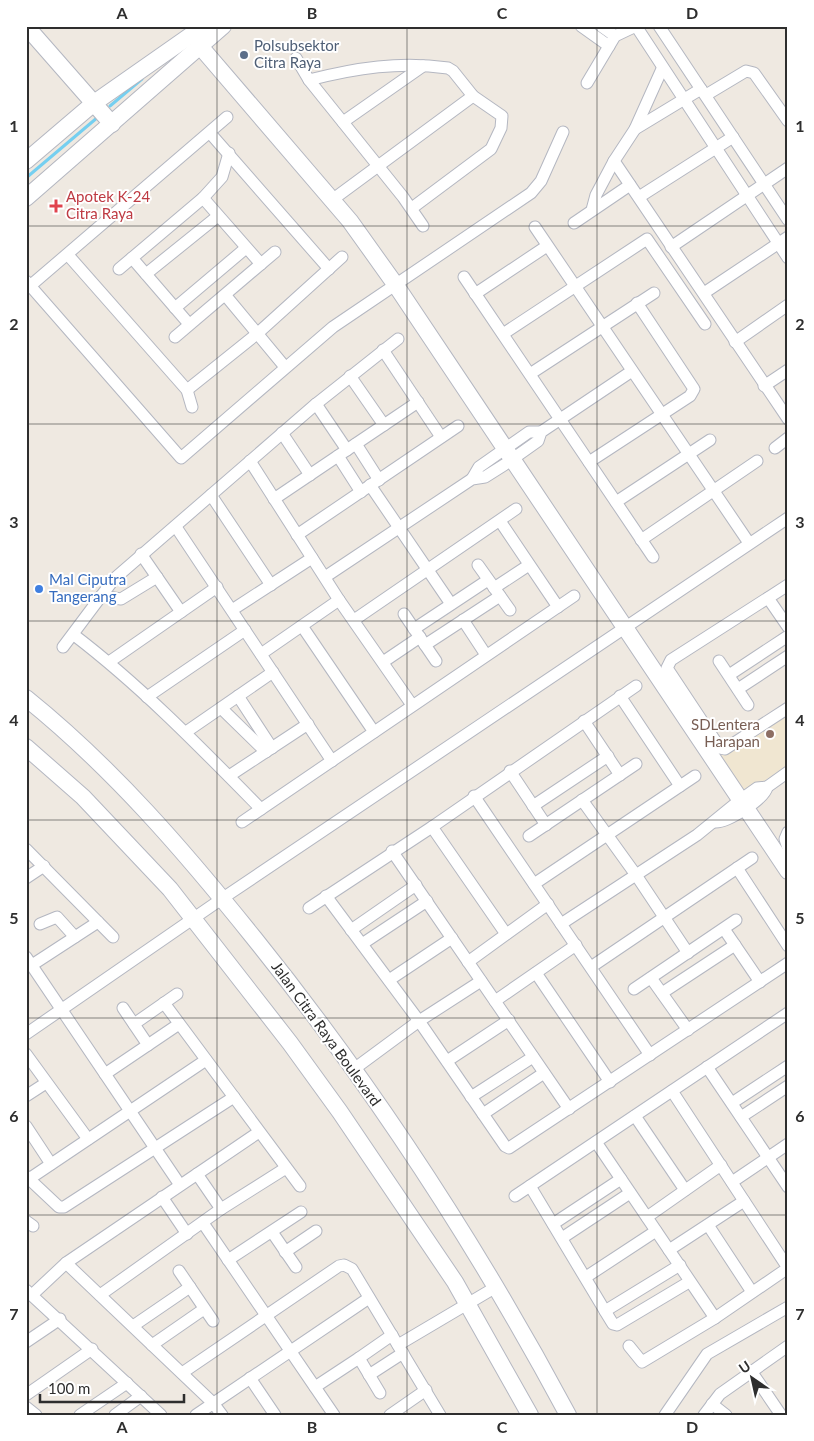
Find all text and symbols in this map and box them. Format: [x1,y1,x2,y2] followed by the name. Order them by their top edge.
[115,3,128,22] text: A
[307,3,317,22] text: B
[497,3,508,22] text: C
[686,3,698,22] text: D
[254,36,340,71] place label: Polsubsektor Citra Raya
[238,49,250,61] marker: Polsubsektor Citra Raya
[9,116,19,135] text: 1
[795,116,805,135] text: 1
[66,187,150,222] place label: Apotek K-24 Citra Raya
[50,200,62,212] marker: Apotek K-24 Citra Raya
[9,314,19,333] text: 2
[795,314,805,333] text: 2
[9,512,19,531] text: 3
[795,512,805,531] text: 3
[49,570,126,605] place label: Mal Ciputra Tangerang
[33,583,45,595] marker: Mal Ciputra Tangerang
[9,710,19,729] text: 4
[795,710,805,729] text: 4
[691,715,760,750] place label: SDLentera Harapan
[764,728,776,740] marker: SDLentera Harapan
[9,908,19,927] text: 5
[795,908,805,927] text: 5
[268,958,385,1109] street label: Jalan Citra Raya Boulevard
[9,1106,19,1125] text: 6
[795,1106,805,1125] text: 6
[9,1304,19,1323] text: 7
[795,1304,805,1323] text: 7
[726,1354,776,1404] north arrow
[735,1357,754,1377] text: U
[40,1371,184,1403] scale bar
[48,1379,90,1397] text: 100 m
[115,1417,128,1436] text: A
[307,1417,317,1436] text: B
[497,1417,508,1436] text: C
[686,1417,698,1436] text: D

